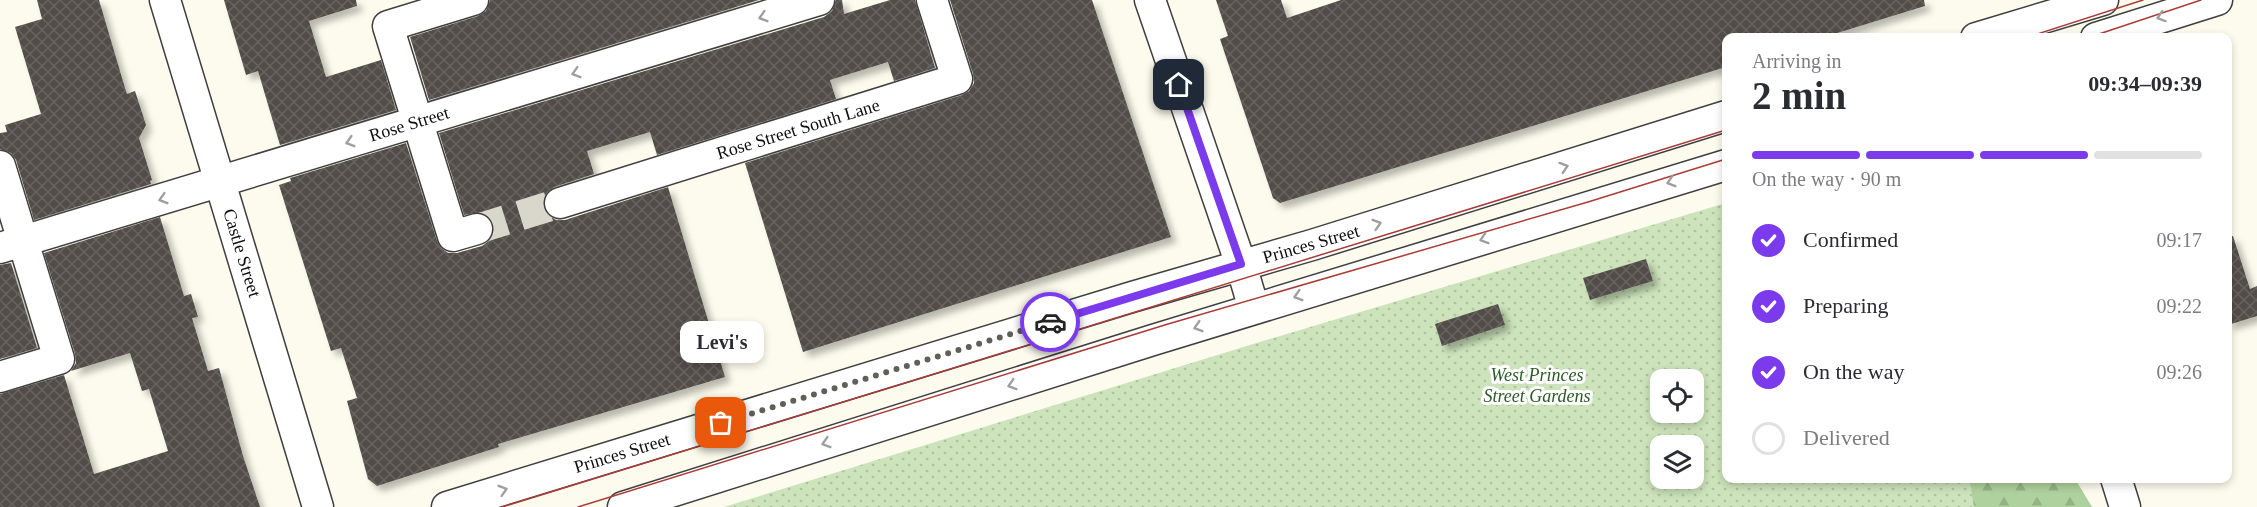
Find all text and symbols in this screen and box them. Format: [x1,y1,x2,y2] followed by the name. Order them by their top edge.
[758,10,769,22] one-way arrow
[2156,10,2167,22] one-way arrow
[1752,50,1841,72] text: Arriving in
[1153,59,1204,110] pin
[571,66,582,78] one-way arrow
[1162,68,1195,101] icon: home
[2088,71,2202,96] text: 09:34–09:39
[1752,74,1846,117] text: 2 min
[714,95,882,163] street label: Rose Street South Lane
[367,102,451,146] street label: Rose Street
[345,135,355,147] one-way arrow
[1558,162,1569,174] one-way arrow
[1752,168,1901,190] text: On the way · 90 m
[1666,175,1677,187] one-way arrow
[158,191,169,204] one-way arrow
[219,206,265,300] street label: Castle Street
[1371,219,1382,232] one-way arrow
[1260,221,1362,267] street label: Princes Street
[1752,224,1785,257] icon: check
[1803,227,1898,252] text: Confirmed
[2156,229,2202,251] text: 09:17
[1479,232,1490,244] one-way arrow
[1293,289,1304,301] one-way arrow
[1752,290,1785,323] icon: check
[1020,292,1080,352] courier
[1803,293,1889,318] text: Preparing
[2156,295,2202,317] text: 09:22
[1034,306,1067,339] icon: car
[1193,320,1204,332] one-way arrow
[679,321,763,363] callout: Levi's
[696,331,748,353] text: Levi's
[1752,356,1785,389] icon: check
[1803,359,1904,384] text: On the way
[2156,361,2202,383] text: 09:26
[1483,365,1591,406] park label: West Princes Street Gardens
[1650,369,1704,489] map controls
[1650,369,1704,423] button: locate
[1007,377,1018,390] one-way arrow
[695,397,746,448] pin
[704,406,737,439] icon: bag
[1803,425,1890,450] text: Delivered
[572,429,672,477] street label: Princes Street
[1650,435,1704,489] button: layers
[821,436,832,448] one-way arrow
[497,485,508,497] one-way arrow

